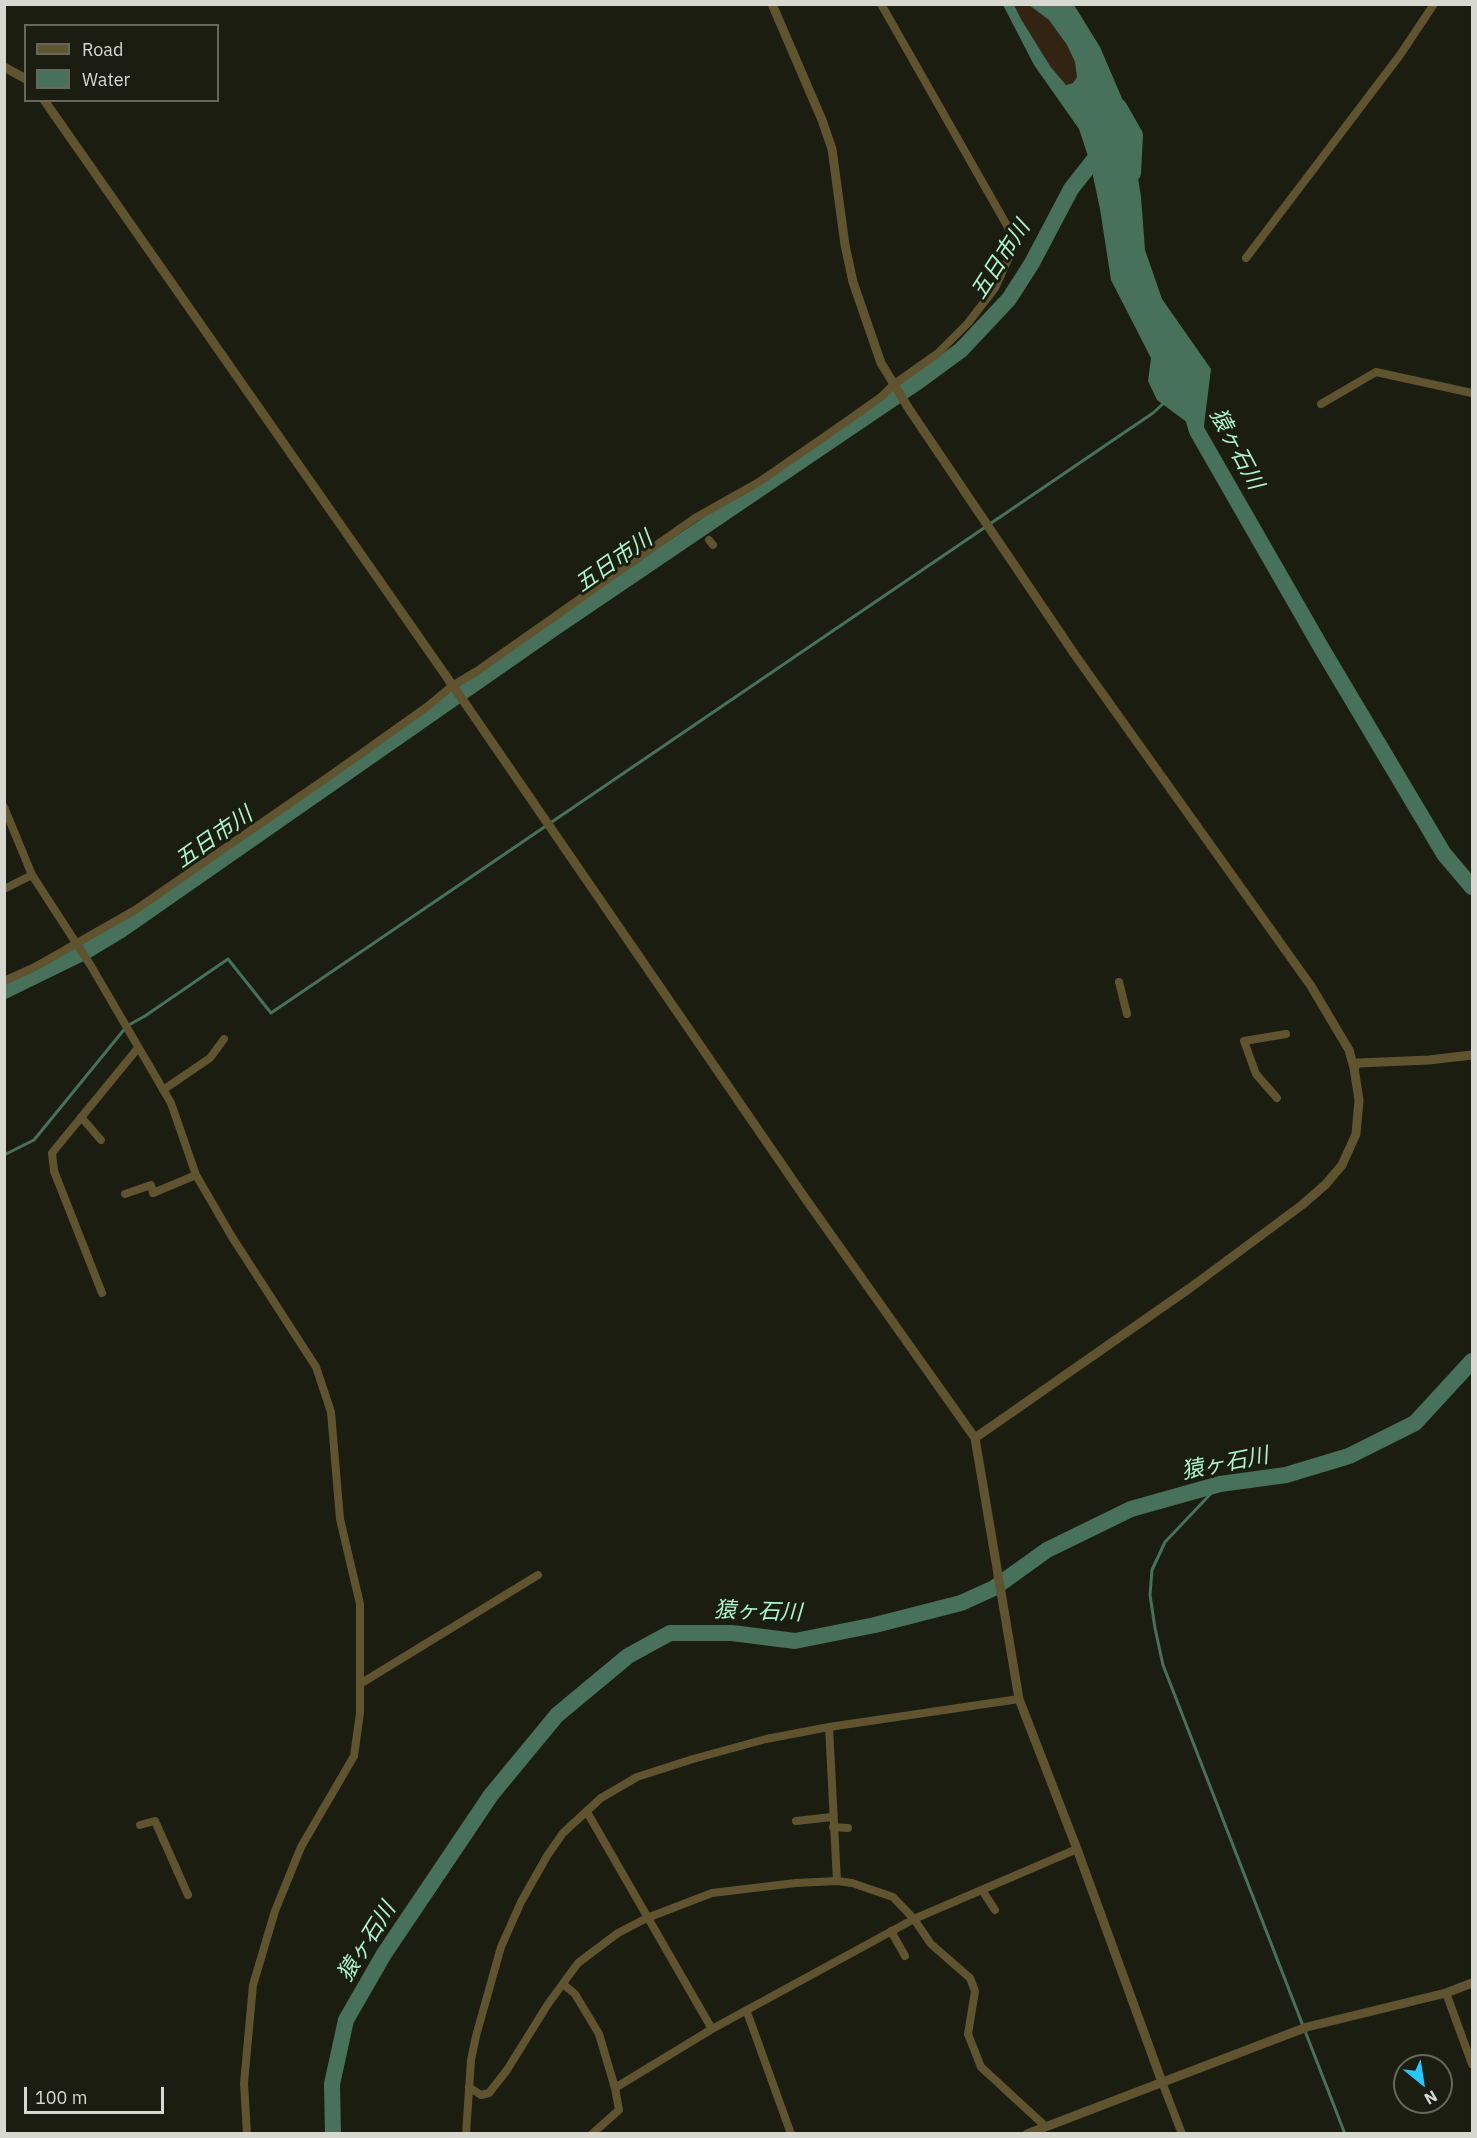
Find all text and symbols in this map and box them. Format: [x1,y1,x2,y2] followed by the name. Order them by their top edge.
[24,24,219,102] legend
[82,38,123,61] text: Road
[82,68,130,91] text: Water
[966,216,1036,304] water label: 五日市川
[1204,404,1268,494] water label: 猿ヶ石川
[570,526,658,598] water label: 五日市川
[170,802,258,874] water label: 五日市川
[1179,1443,1271,1485] water label: 猿ヶ石川
[714,1597,802,1627] water label: 猿ヶ石川
[332,1898,402,1986] water label: 猿ヶ石川
[1393,2054,1453,2114] north arrow
[27,2075,166,2113] scale bar
[35,2086,87,2109] text: 100 m
[1421,2086,1441,2109] text: N

